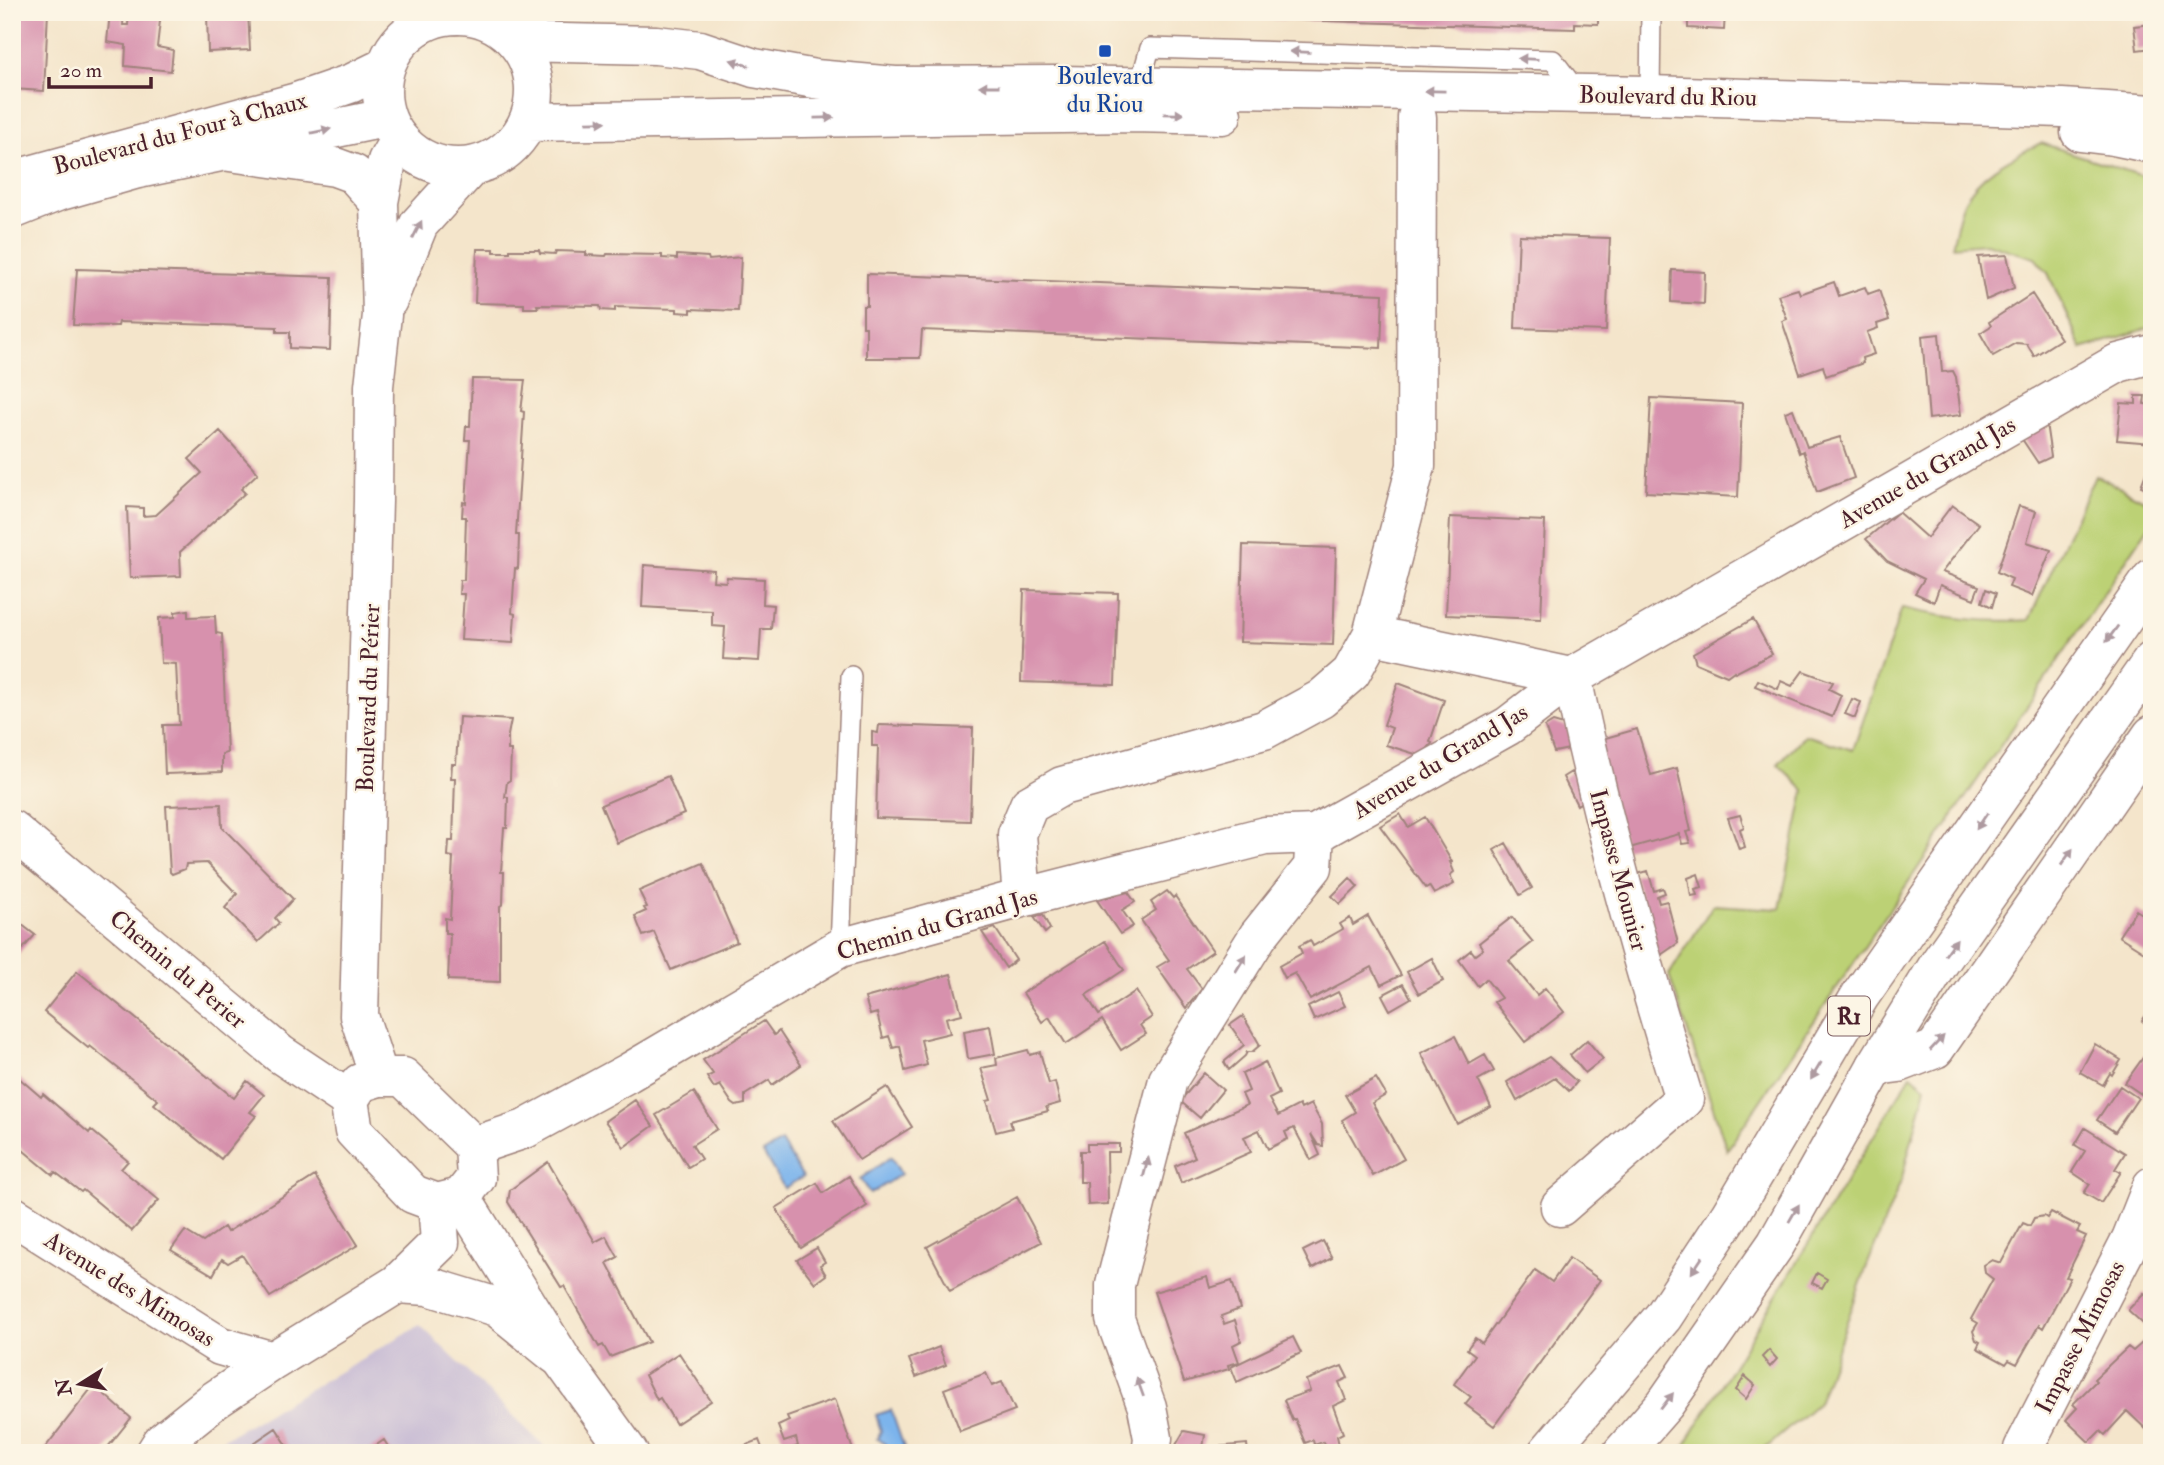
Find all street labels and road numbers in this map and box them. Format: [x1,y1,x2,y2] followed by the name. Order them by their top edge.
[1579,79,1757,114] street label: Boulevard du Riou
[50,85,311,182] street label: Boulevard du Four à Chaux
[1832,409,2021,536] street label: Avenue du Grand Jas
[350,603,387,793] street label: Boulevard du Périer
[1346,697,1534,827] street label: Avenue du Grand Jas
[1582,786,1655,954] street label: Impasse Mounier
[833,881,1041,968] street label: Chemin du Grand Jas
[103,903,253,1036] street label: Chemin du Perier
[1828,996,1870,1036] road number: R1
[38,1224,221,1354] street label: Avenue des Mimosas
[2029,1255,2132,1419] street label: Impasse Mimosas

